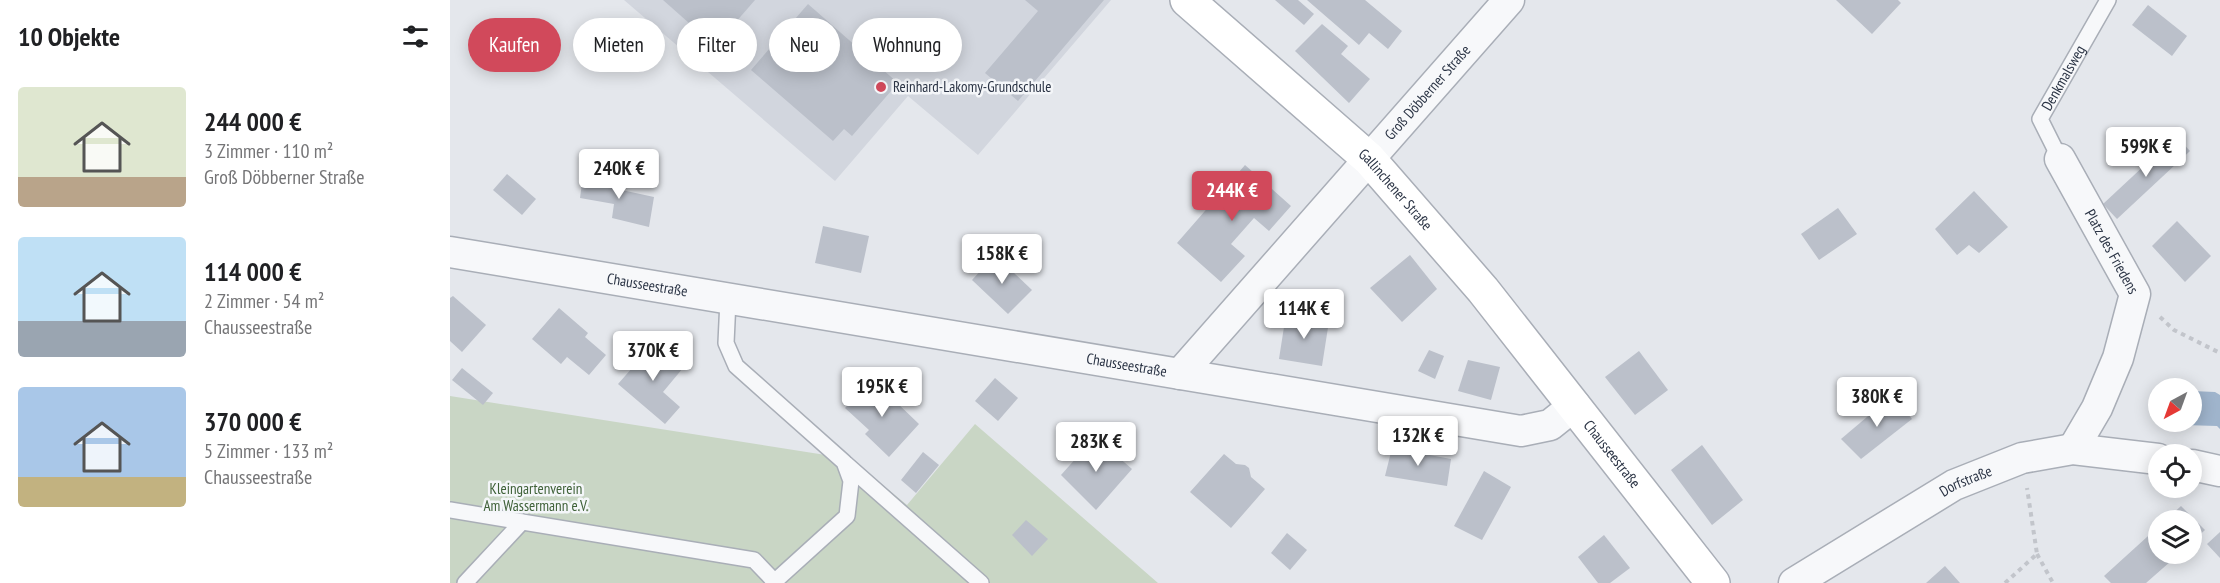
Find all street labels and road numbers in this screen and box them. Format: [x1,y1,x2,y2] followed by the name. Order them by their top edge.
[1380,41,1474,144] street label: Groß Döbberner Straße
[2037,42,2089,114] street label: Denkmalsweg
[1355,144,1437,234] street label: Gallinchener Straße
[2081,206,2143,297] street label: Platz des Friedens
[606,268,689,301] street label: Chausseestraße
[1085,349,1168,381] street label: Chausseestraße
[1580,416,1645,492] street label: Chausseestraße
[1936,461,1994,501] street label: Dorfstraße

